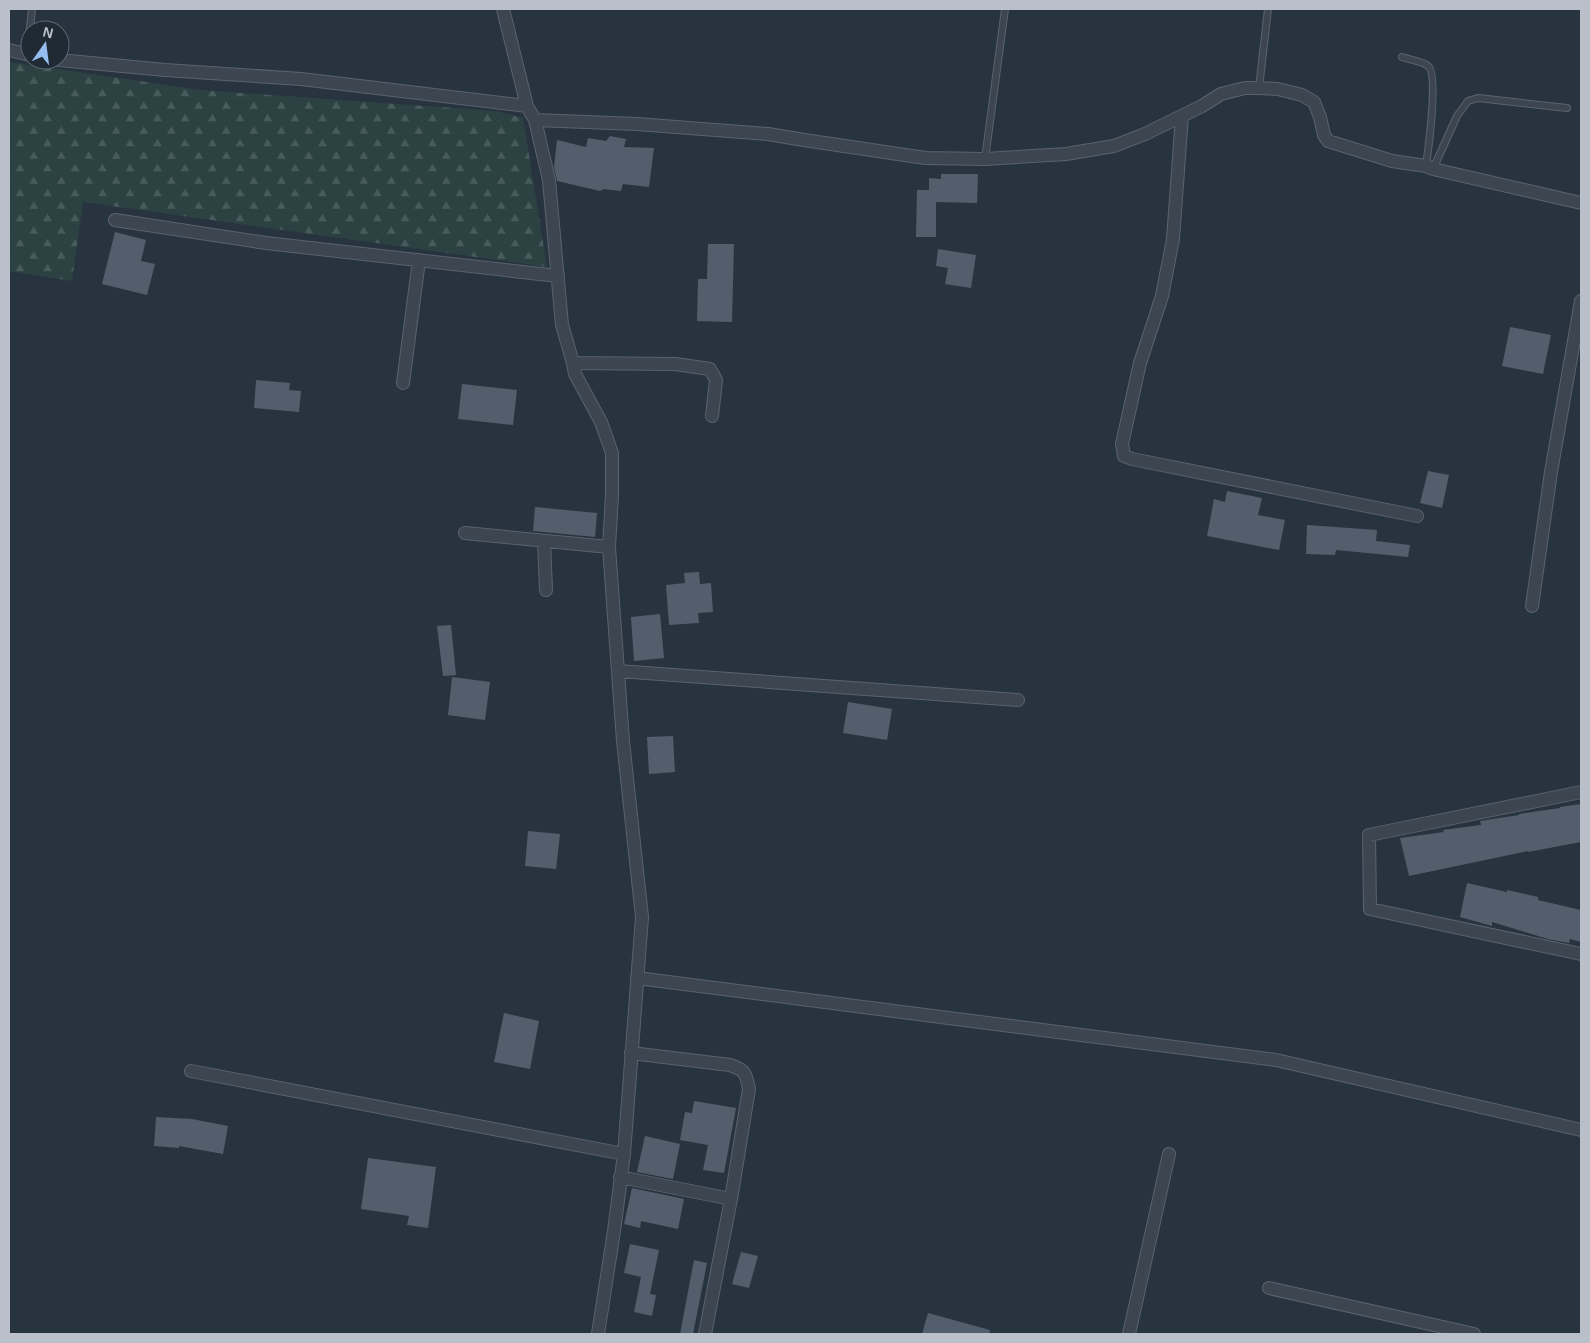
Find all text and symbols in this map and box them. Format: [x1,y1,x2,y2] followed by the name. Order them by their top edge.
[20,20,70,70] north arrow
[41,23,55,41] text: N

